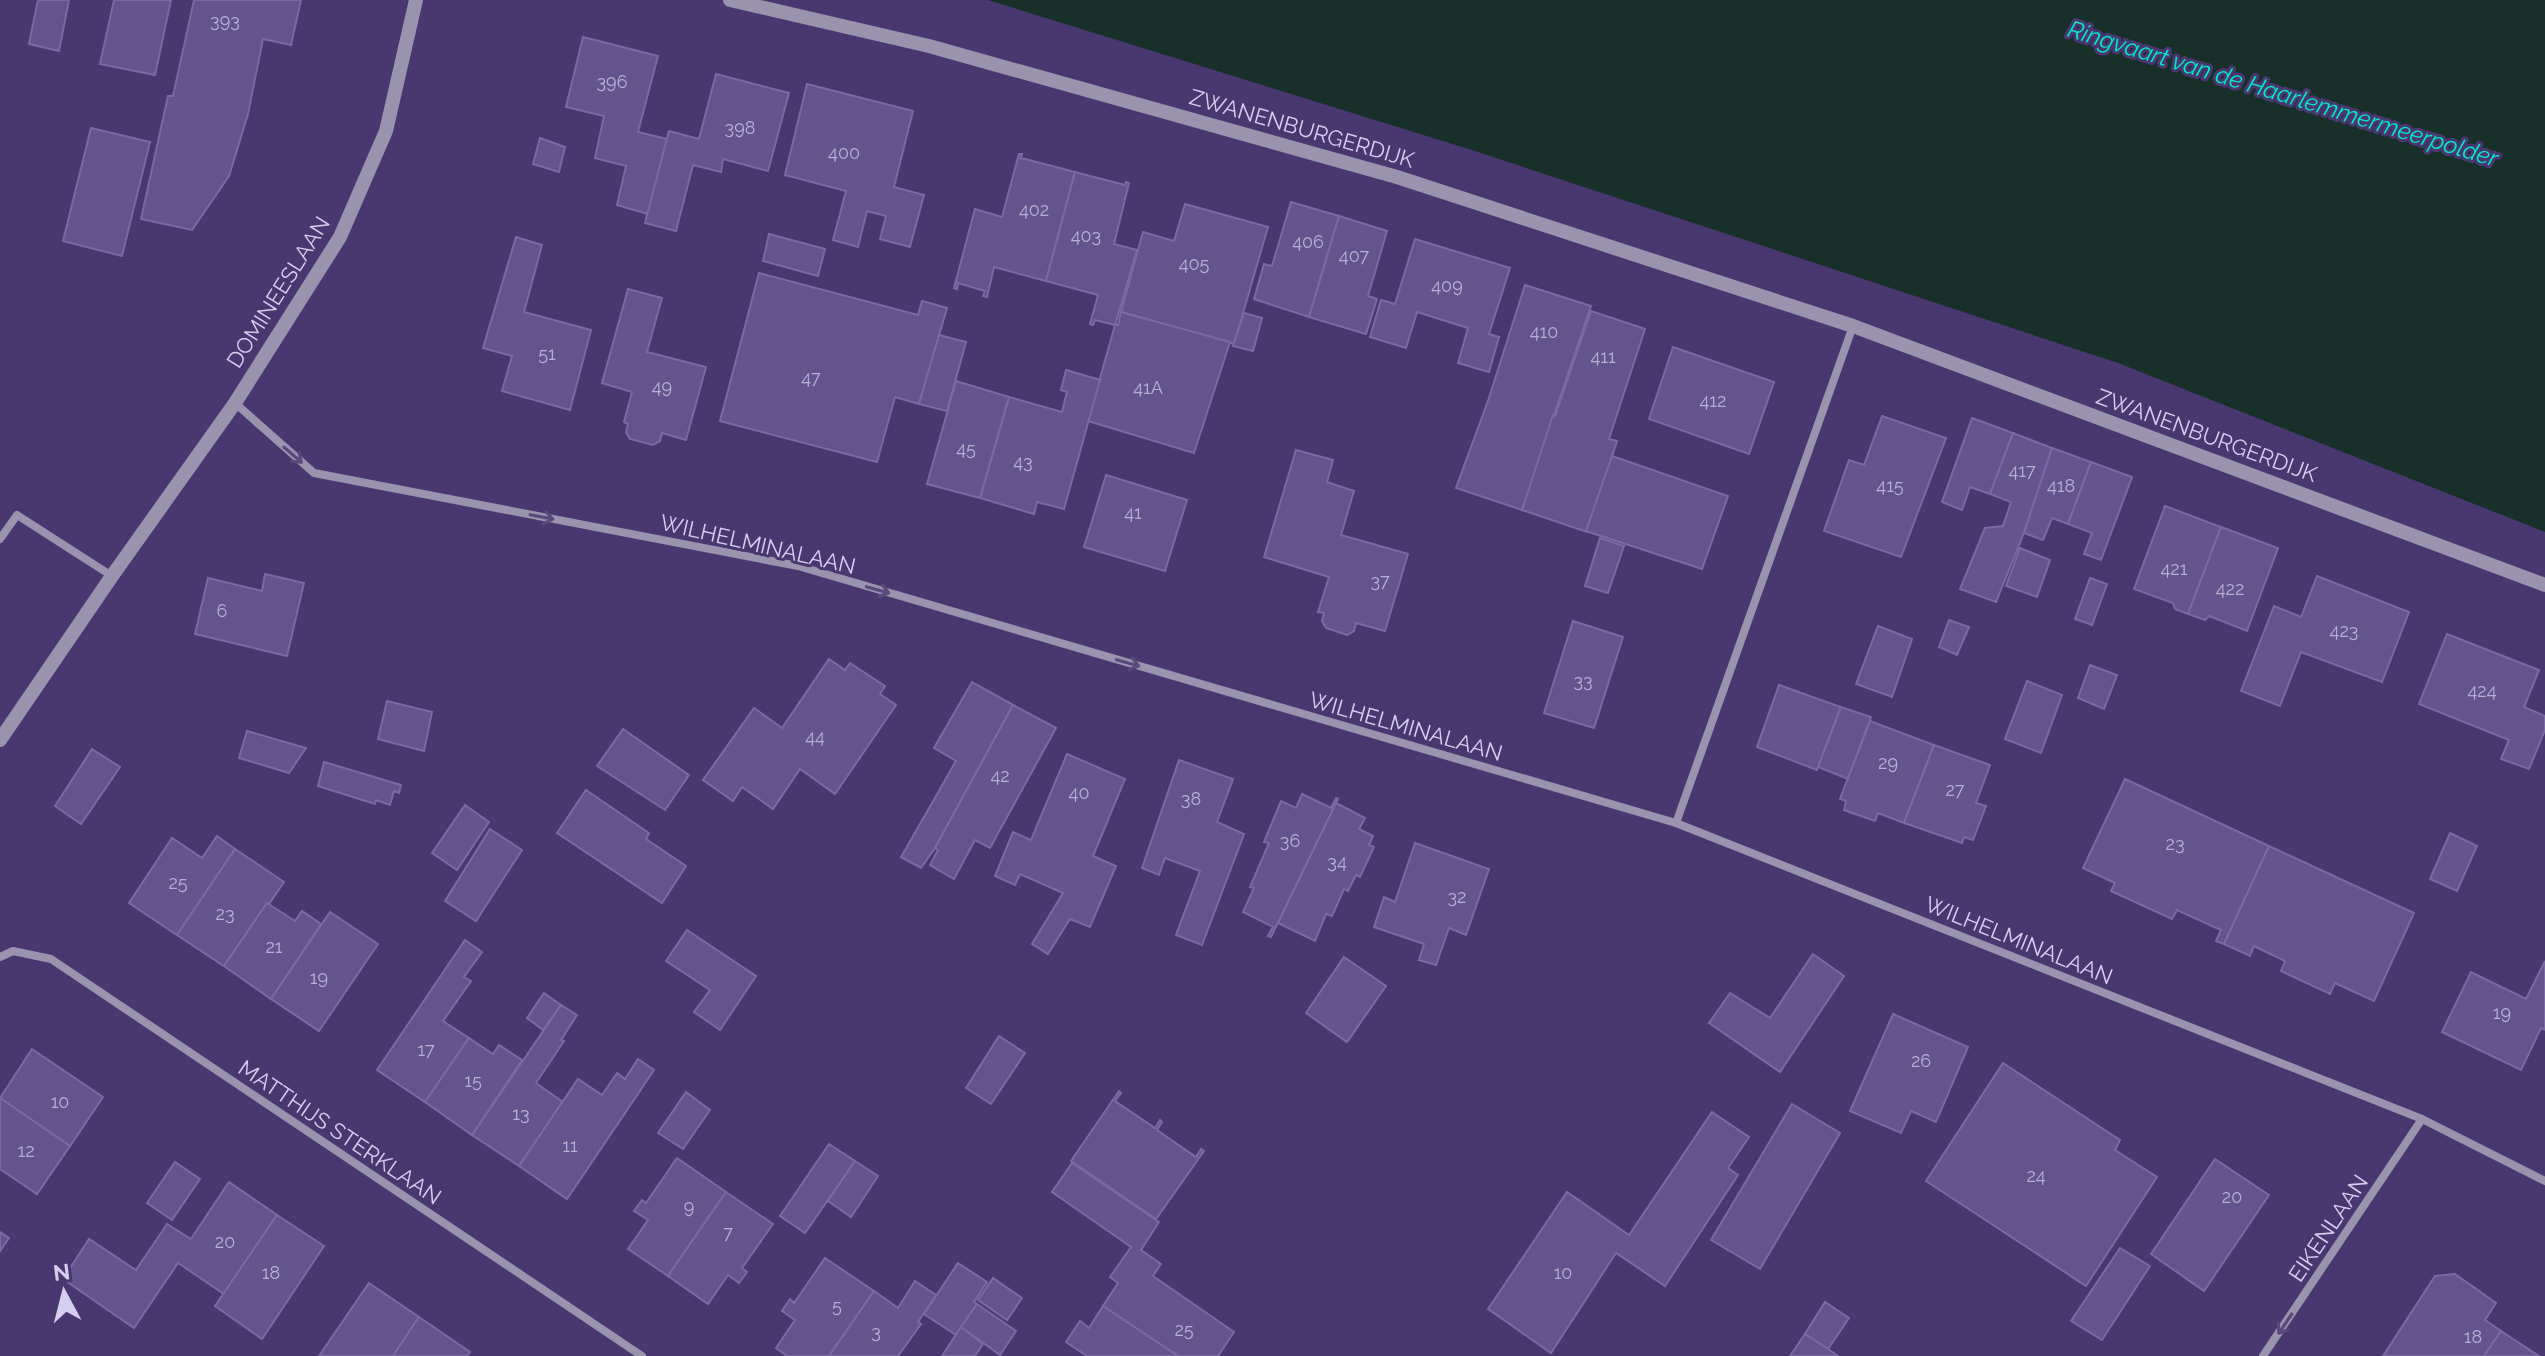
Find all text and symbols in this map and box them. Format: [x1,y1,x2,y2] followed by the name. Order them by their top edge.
[210,10,240,31] house number: 393
[2064,14,2503,173] water label: Ringvaart van de Haarlemmermeerpolder
[596,71,628,92] house number: 396
[1187,83,1418,173] street label: ZWANENBURGERDIJK
[725,117,755,138] house number: 398
[828,142,860,163] house number: 400
[1019,199,1049,220] house number: 402
[221,212,335,372] street label: DOMINEESLAAN
[1071,225,1101,246] house number: 403
[1292,231,1324,252] house number: 406
[1339,245,1370,266] house number: 407
[1179,253,1210,274] house number: 405
[1431,275,1463,296] house number: 409
[1530,321,1558,342] house number: 410
[538,343,556,364] house number: 51
[1590,346,1616,367] house number: 411
[801,367,821,388] house number: 47
[652,376,672,397] house number: 49
[1133,377,1163,398] house number: 41A
[2093,383,2322,487] street label: ZWANENBURGERDIJK
[1700,390,1726,411] house number: 412
[956,438,976,459] house number: 45
[283,445,303,463] one-way arrow
[1013,451,1033,472] house number: 43
[2008,460,2036,481] house number: 417
[1876,475,1904,496] house number: 415
[2047,475,2075,496] house number: 418
[1124,502,1142,523] house number: 41
[658,509,858,579] street label: WILHELMINALAAN
[529,510,555,525] one-way arrow
[2161,558,2188,579] house number: 421
[1370,570,1390,591] house number: 37
[2216,578,2244,599] house number: 422
[865,583,891,598] one-way arrow
[217,600,228,621] house number: 6
[2330,620,2358,641] house number: 423
[1114,656,1140,671] one-way arrow
[1573,670,1593,691] house number: 33
[2467,680,2497,701] house number: 424
[1306,686,1506,766] street label: WILHELMINALAAN
[805,726,825,747] house number: 44
[1878,752,1898,773] house number: 29
[990,765,1010,786] house number: 42
[1945,779,1965,800] house number: 27
[1069,782,1089,803] house number: 40
[1181,788,1201,809] house number: 38
[1280,830,1300,851] house number: 36
[2166,833,2185,854] house number: 23
[1327,851,1347,872] house number: 34
[168,872,188,893] house number: 25
[1448,886,1467,907] house number: 32
[1921,891,2117,989] street label: WILHELMINALAAN
[216,903,235,924] house number: 23
[265,936,283,957] house number: 21
[310,967,328,988] house number: 19
[2493,1002,2511,1023] house number: 19
[417,1039,435,1060] house number: 17
[1911,1050,1931,1071] house number: 26
[234,1054,446,1210] street label: MATTHIJS STERKLAAN
[464,1070,482,1091] house number: 15
[51,1091,69,1112] house number: 10
[512,1103,530,1124] house number: 13
[562,1135,578,1156] house number: 11
[17,1140,35,1161] house number: 12
[2026,1165,2046,1186] house number: 24
[2283,1170,2373,1286] street label: EIKENLAAN
[2222,1186,2242,1207] house number: 20
[684,1196,694,1217] house number: 9
[723,1222,733,1243] house number: 7
[215,1231,235,1252] house number: 20
[24,1252,104,1332] north arrow
[52,1258,71,1286] text: N
[262,1262,280,1283] house number: 18
[1554,1262,1572,1283] house number: 10
[832,1295,842,1316] house number: 5
[2277,1312,2293,1334] one-way arrow
[1174,1319,1194,1340] house number: 25
[871,1321,881,1342] house number: 3
[2464,1326,2482,1347] house number: 18

